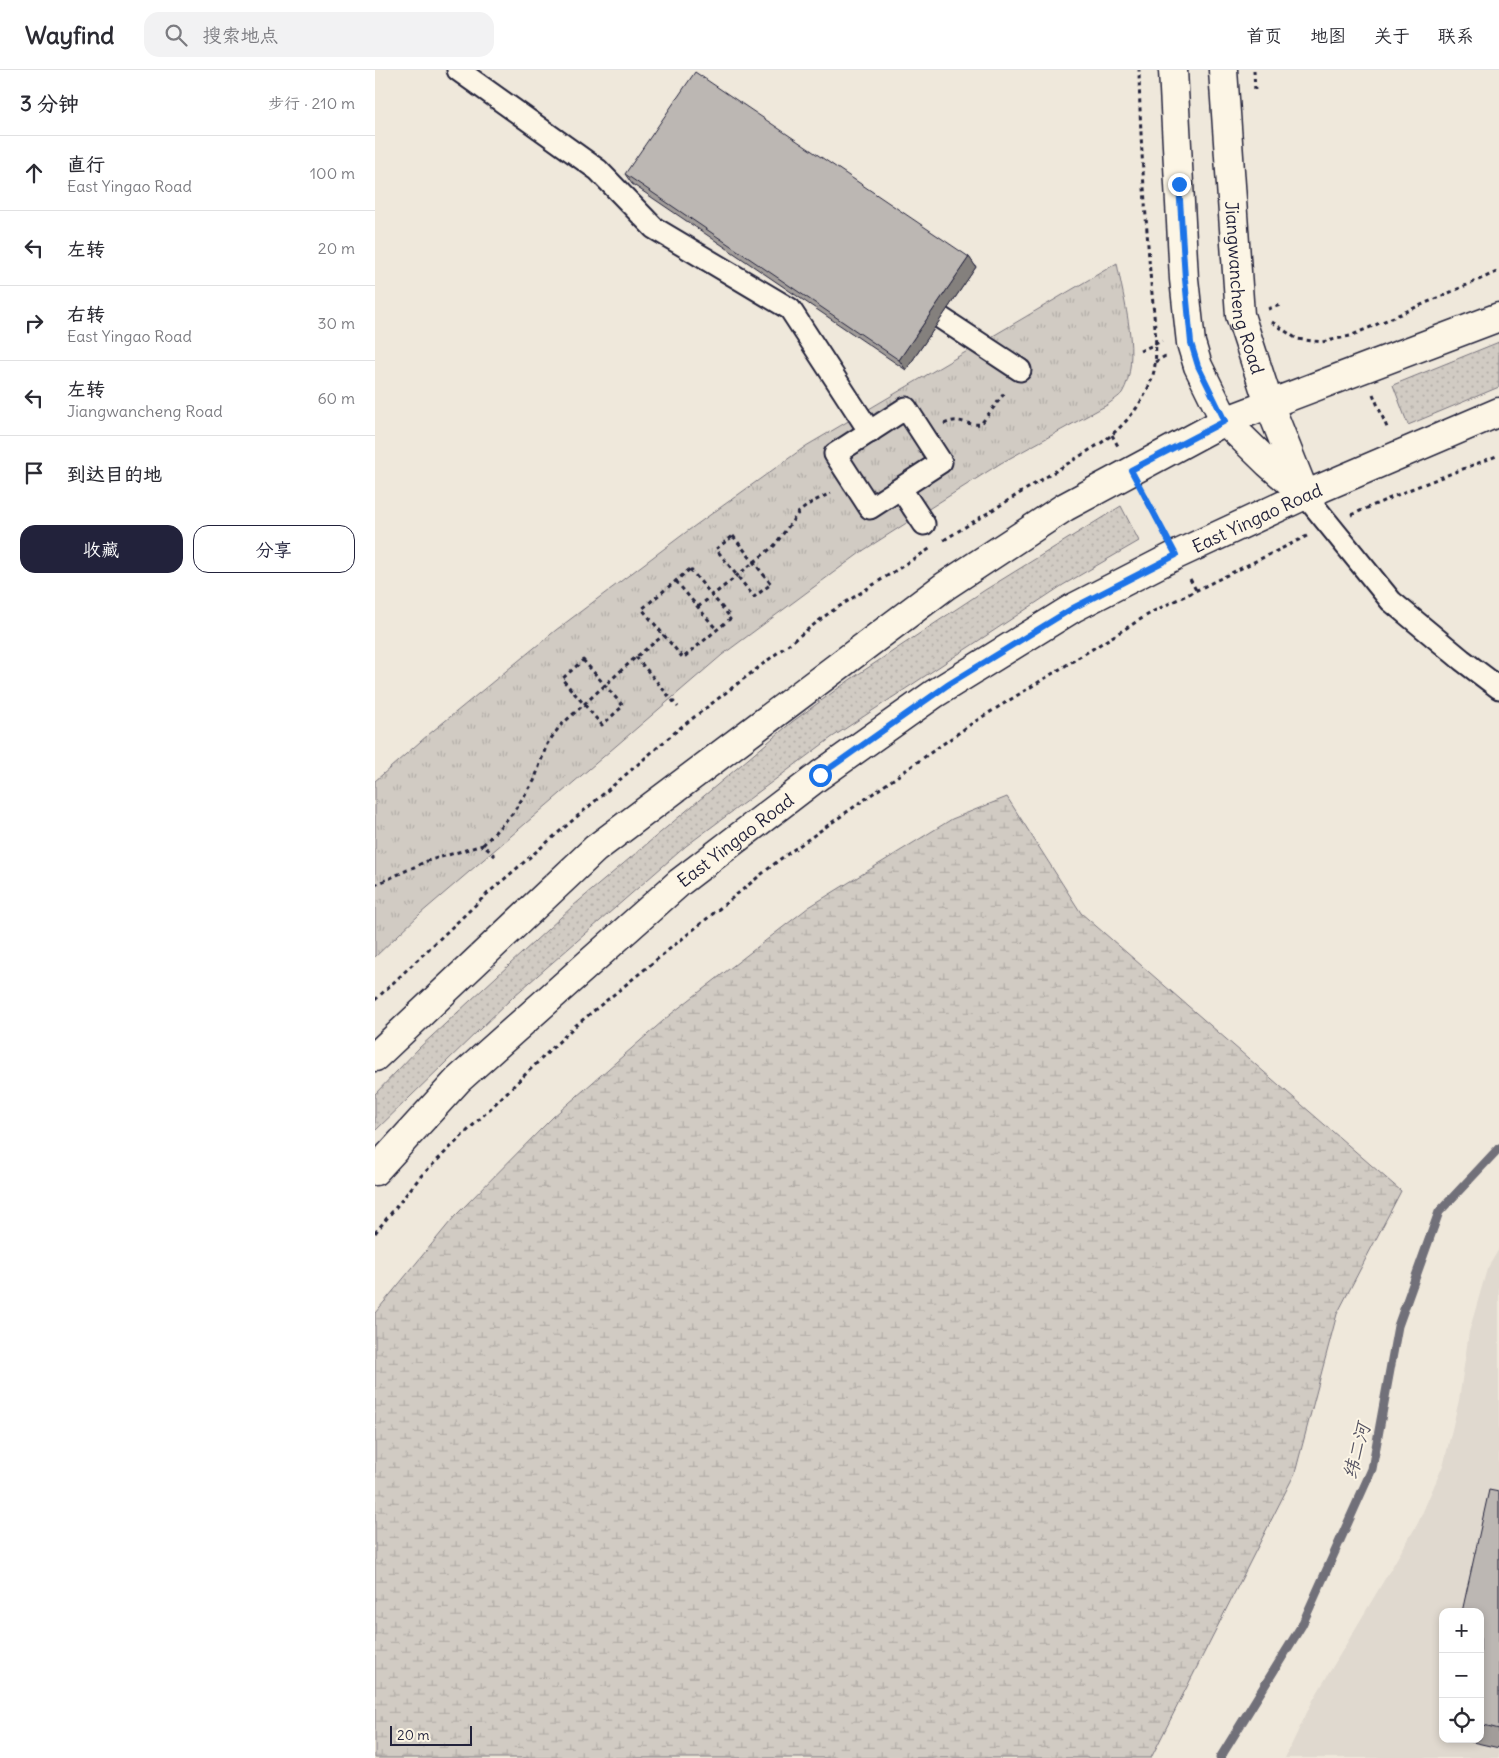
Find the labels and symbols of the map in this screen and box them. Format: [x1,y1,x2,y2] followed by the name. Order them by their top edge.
[1168,173,1191,196] route end
[1221,200,1270,377] street label: Jiangwancheng Road
[1188,478,1326,558] street label: East Yingao Road
[809,764,832,787] route start
[672,788,798,892] street label: East Yingao Road
[1337,1417,1376,1482] water label: 纬二河
[390,1723,473,1746] scale bar

